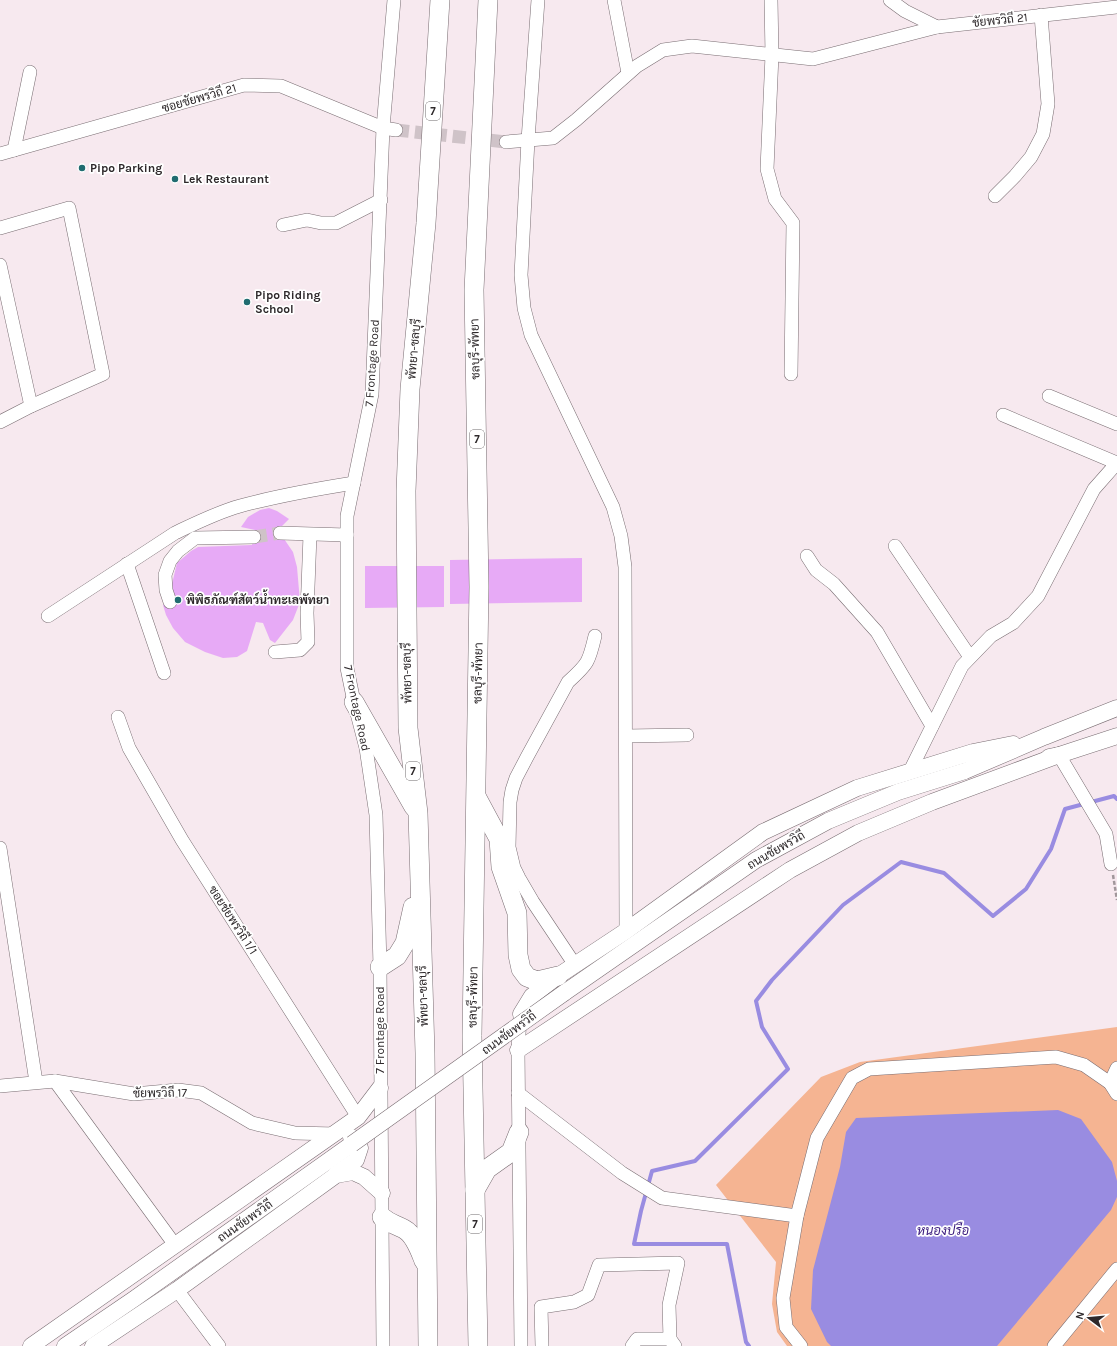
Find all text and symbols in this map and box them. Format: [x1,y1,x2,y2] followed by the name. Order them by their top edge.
[972,9,1028,30] street label: ชัยพรวิถี 21
[160,80,238,115] street label: ซอยชัยพรวิถี 21
[426,102,440,120] road number: 7
[90,161,162,175] place label: Pipo Parking
[77,163,87,173] marker: Pipo Parking
[183,172,269,186] place label: Lek Restaurant
[170,174,180,184] marker: Lek Restaurant
[255,288,320,316] place label: Pipo Riding School
[242,297,252,307] marker: Pipo Riding School
[403,318,426,380] street label: พัทยา-ชลบุรี
[466,318,485,380] street label: ชลบุรี-พัทยา
[362,319,382,407] street label: 7 Frontage Road
[470,430,484,448] road number: 7
[186,589,329,607] place label: พิพิธภัณฑ์สัตว์น้ำทะเลพัทยา
[173,595,183,605] marker: พิพิธภัณฑ์สัตว์น้ำทะเลพัทยา
[398,642,417,704] street label: พัทยา-ชลบุรี
[469,642,488,704] street label: ชลบุรี-พัทยา
[341,664,373,752] street label: 7 Frontage Road
[406,762,420,780] road number: 7
[744,827,807,872] street label: ถนนชัยพรวิถี
[206,883,261,957] street label: ซอยชัยพรวิถี 1/1
[414,965,433,1027] street label: พัทยา-ชลบุรี
[464,966,483,1028] street label: ชลบุรี-พัทยา
[373,986,387,1074] street label: 7 Frontage Road
[478,1008,539,1057] street label: ถนนชัยพรวิถี
[133,1085,188,1100] street label: ชัยพรวิถี 17
[214,1196,275,1245] street label: ถนนชัยพรวิถี
[468,1215,482,1233] road number: 7
[917,1221,970,1238] water label: หนองปรือ
[1069,1298,1109,1338] north arrow
[1073,1310,1087,1321] text: N

